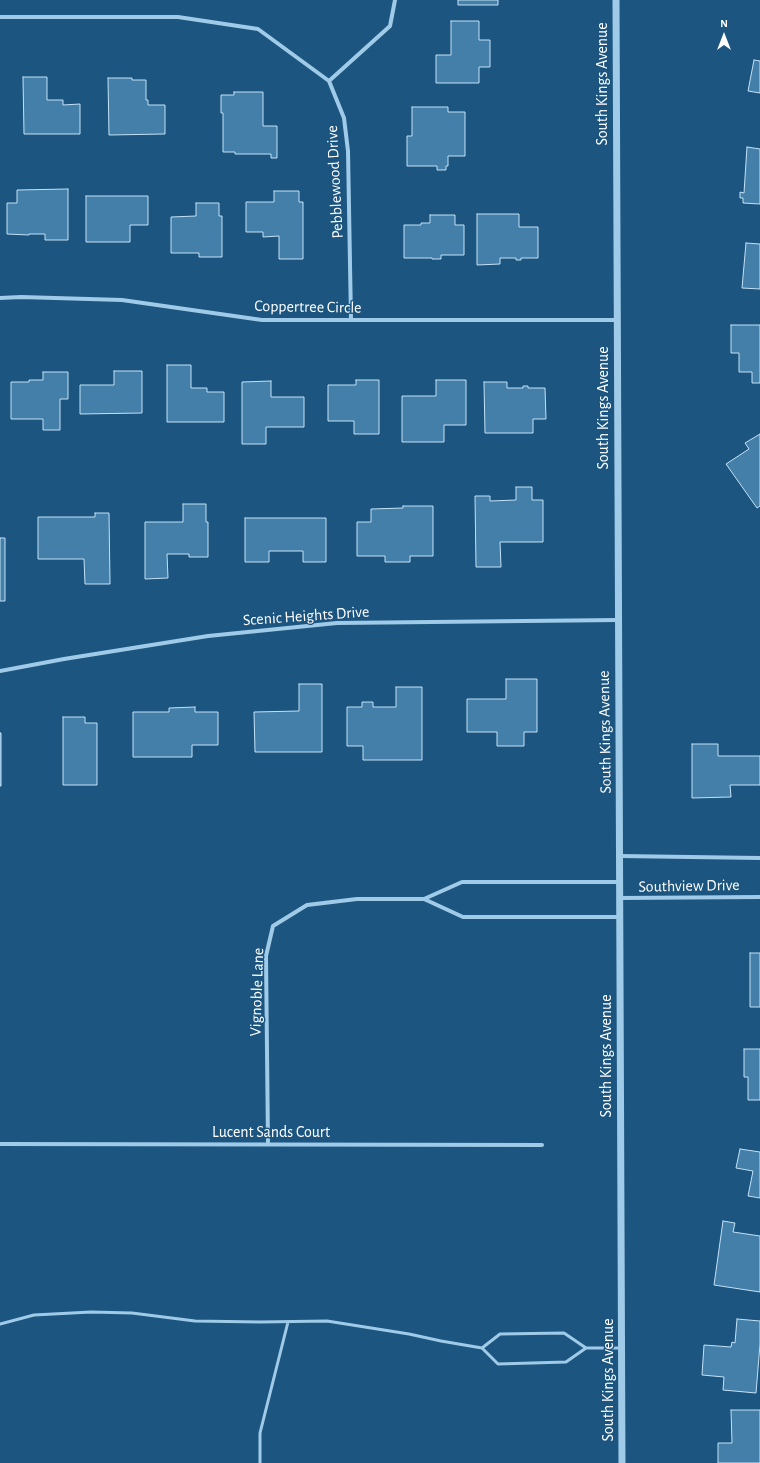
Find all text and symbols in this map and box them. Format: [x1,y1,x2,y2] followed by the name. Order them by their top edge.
[704,16,744,56] north arrow
[720,18,728,29] text: N
[592,22,612,146] street label: South Kings Avenue
[322,125,348,239] street label: Pebblewood Drive
[254,296,362,318] street label: Coppertree Circle
[593,346,613,470] street label: South Kings Avenue
[242,602,370,630] street label: Scenic Heights Drive
[594,670,616,794] street label: South Kings Avenue
[638,876,740,896] street label: Southview Drive
[246,947,268,1037] street label: Vignoble Lane
[596,994,616,1118] street label: South Kings Avenue
[212,1122,330,1142] street label: Lucent Sands Court
[598,1318,618,1442] street label: South Kings Avenue

